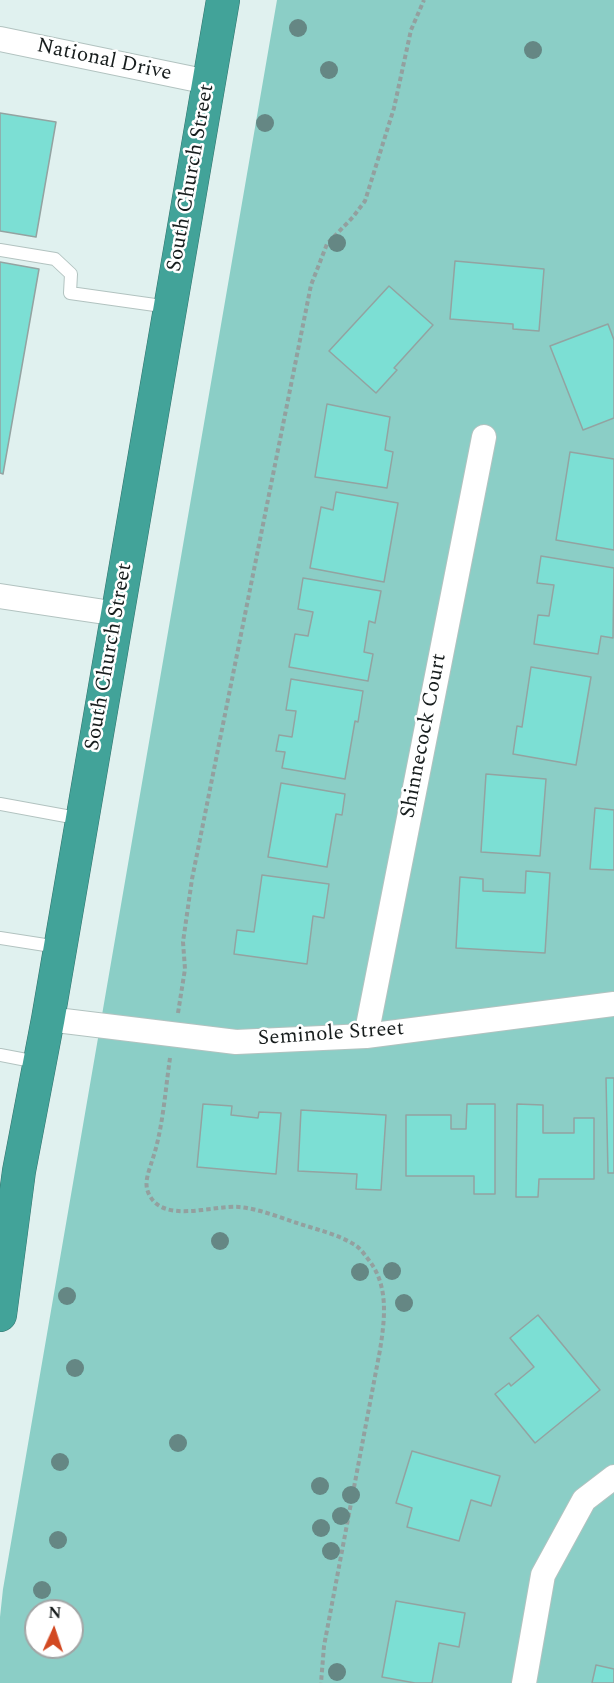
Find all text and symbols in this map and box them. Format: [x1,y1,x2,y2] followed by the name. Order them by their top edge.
[34,34,174,88] street label: National Drive
[163,82,221,274] street label: South Church Street
[81,561,139,753] street label: South Church Street
[397,652,453,820] street label: Shinnecock Court
[257,1017,405,1053] street label: Seminole Street
[24,1599,84,1659] north arrow
[48,1601,62,1625] text: N

